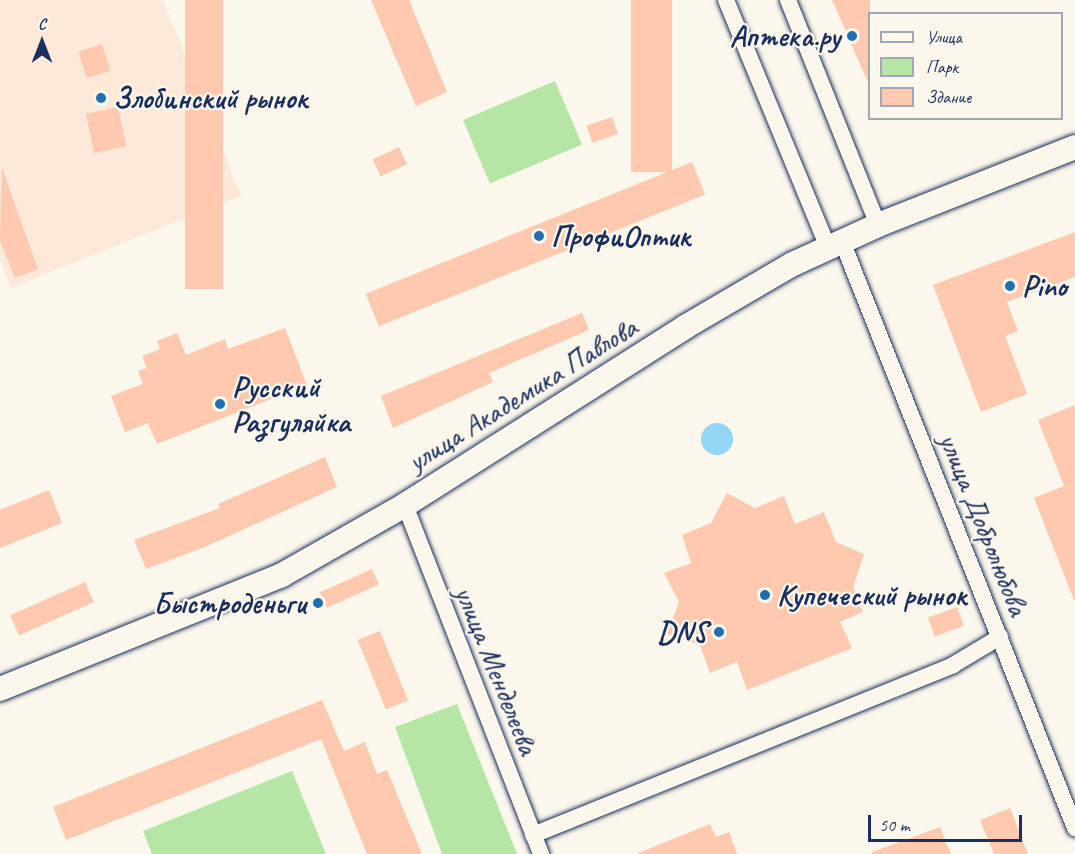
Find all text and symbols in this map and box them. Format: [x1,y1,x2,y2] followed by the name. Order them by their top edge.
[12,12,72,72] north arrow
[868,12,1063,120] legend
[38,14,46,34] text: С
[730,18,840,54] place label: Аптека.ру
[926,26,962,48] text: Улица
[845,29,859,43] marker: Аптека.ру
[926,56,958,78] text: Парк
[113,80,307,116] place label: Злобинский рынок
[926,86,971,108] text: Здание
[94,91,108,105] marker: Злобинский рынок
[551,218,690,254] place label: ПрофиОптик
[532,229,546,243] marker: ПрофиОптик
[1022,268,1067,304] place label: Pino
[1003,279,1017,293] marker: Pino
[401,309,643,479] street label: улица Академика Павлова
[232,369,350,440] place label: Русский Разгуляйка
[213,397,227,411] marker: Русский Разгуляйка
[931,427,1037,621] street label: улица Добролюбова
[777,577,966,613] place label: Купеческий рынок
[447,581,547,759] street label: улица Менделеева
[153,585,306,621] place label: Быстроденьги
[758,588,772,602] marker: Купеческий рынок
[311,596,325,610] marker: Быстроденьги
[657,614,707,650] place label: DNS
[712,625,726,639] marker: DNS
[871,803,1026,841] scale bar
[879,814,910,836] text: 50 m

